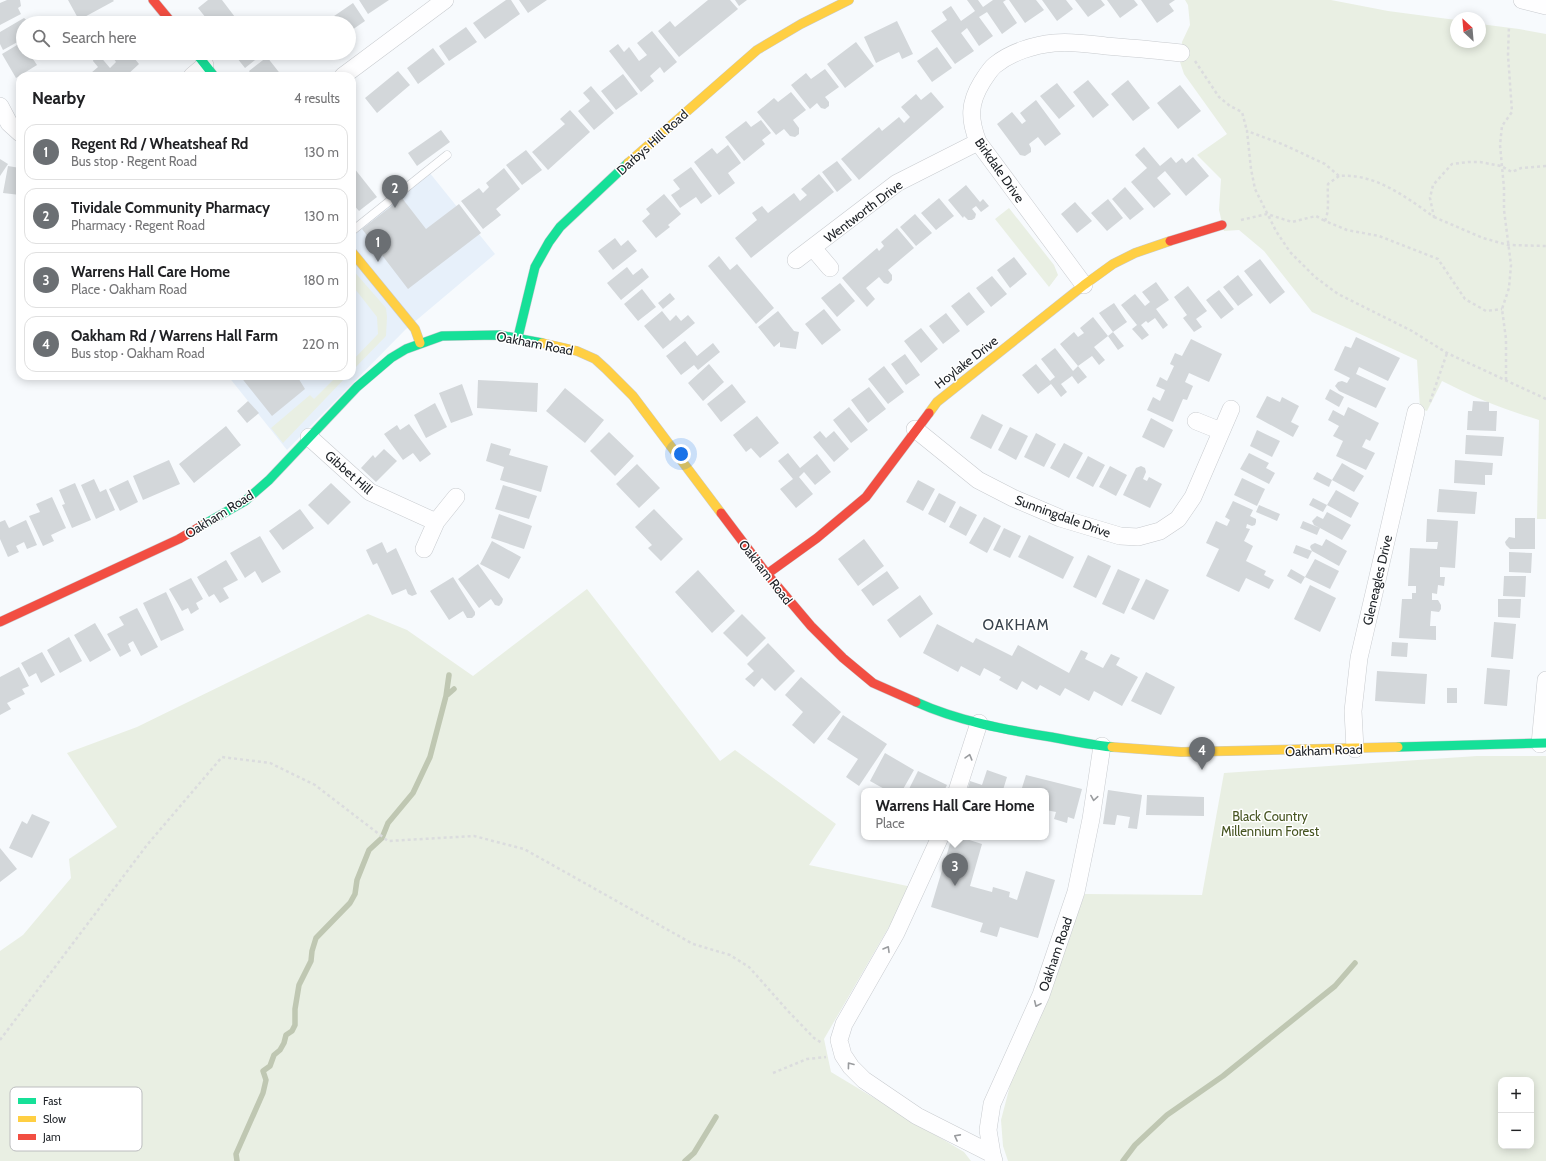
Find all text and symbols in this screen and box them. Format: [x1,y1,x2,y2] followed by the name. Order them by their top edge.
[1450,12,1486,48] north arrow
[16,16,356,60] search box
[30,27,52,49] icon: search
[62,29,137,47] text: Search here
[32,88,85,108] text: Nearby
[294,90,340,106] text: 4 results
[613,106,691,178] street label: Darbys Hill Road
[71,135,248,153] text: Regent Rd / Wheatsheaf Rd
[972,135,1028,206] street label: Birkdale Drive
[44,144,48,160] text: 1
[304,144,339,160] text: 130 m
[71,153,197,169] text: Bus stop · Regent Road
[382,175,408,208] pin: 2
[821,176,906,246] street label: Wentworth Drive
[71,199,270,217] text: Tividale Community Pharmacy
[43,208,49,224] text: 2
[304,208,339,224] text: 130 m
[71,217,205,233] text: Pharmacy · Regent Road
[365,229,391,262] pin: 1
[71,263,230,281] text: Warrens Hall Care Home
[42,272,50,288] text: 3
[303,272,339,288] text: 180 m
[71,281,187,297] text: Place · Oakham Road
[71,327,278,345] text: Oakham Rd / Warrens Hall Farm
[495,328,575,358] street label: Oakham Road
[931,332,1001,392] street label: Hoylake Drive
[42,336,50,352] text: 4
[302,336,339,352] text: 220 m
[71,345,205,361] text: Bus stop · Oakham Road
[671,444,691,464] your location
[322,447,376,497] street label: Gibbet Hill
[182,487,256,541] street label: Oakham Road
[1013,491,1113,541] street label: Sunningdale Drive
[1359,533,1395,627] street label: Gleneagles Drive
[736,536,796,608] street label: Oakham Road
[982,616,1050,634] district label: OAKHAM
[1189,737,1215,770] pin: 4
[1285,741,1363,759] street label: Oakham Road
[964,754,973,761] one-way arrow
[861,788,1049,840] popup
[1090,795,1099,801] one-way arrow
[876,797,1034,815] text: Warrens Hall Care Home
[1221,808,1320,839] park label: Black Country Millennium Forest
[876,815,905,831] text: Place
[942,853,968,886] pin: 3
[1035,915,1075,993] street label: Oakham Road
[882,946,889,953] one-way arrow
[1034,999,1042,1007] one-way arrow
[848,1062,855,1069] one-way arrow
[1498,1077,1534,1149] map controls
[1498,1077,1534,1113] button: +
[10,1087,142,1151] legend
[43,1094,62,1108] text: Fast
[43,1112,66,1126] text: Slow
[1498,1113,1534,1149] button: −
[42,1130,61,1144] text: Jam
[953,1135,961,1142] one-way arrow

